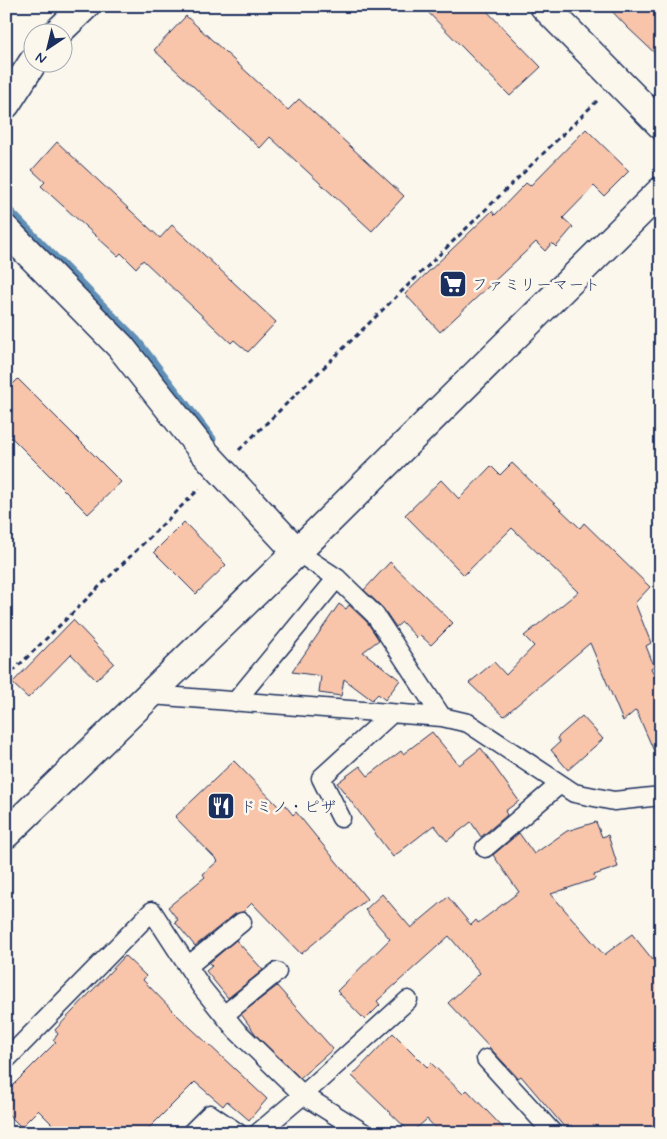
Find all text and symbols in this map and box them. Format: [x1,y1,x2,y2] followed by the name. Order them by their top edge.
[22,22,72,72] north arrow
[32,48,50,68] text: N
[438,269,468,299] supermarket icon: ファミリーマート
[472,275,600,296] place label: ファミリーマート
[206,791,236,821] restaurant icon: ドミノ・ピザ
[240,797,336,818] place label: ドミノ・ピザ

